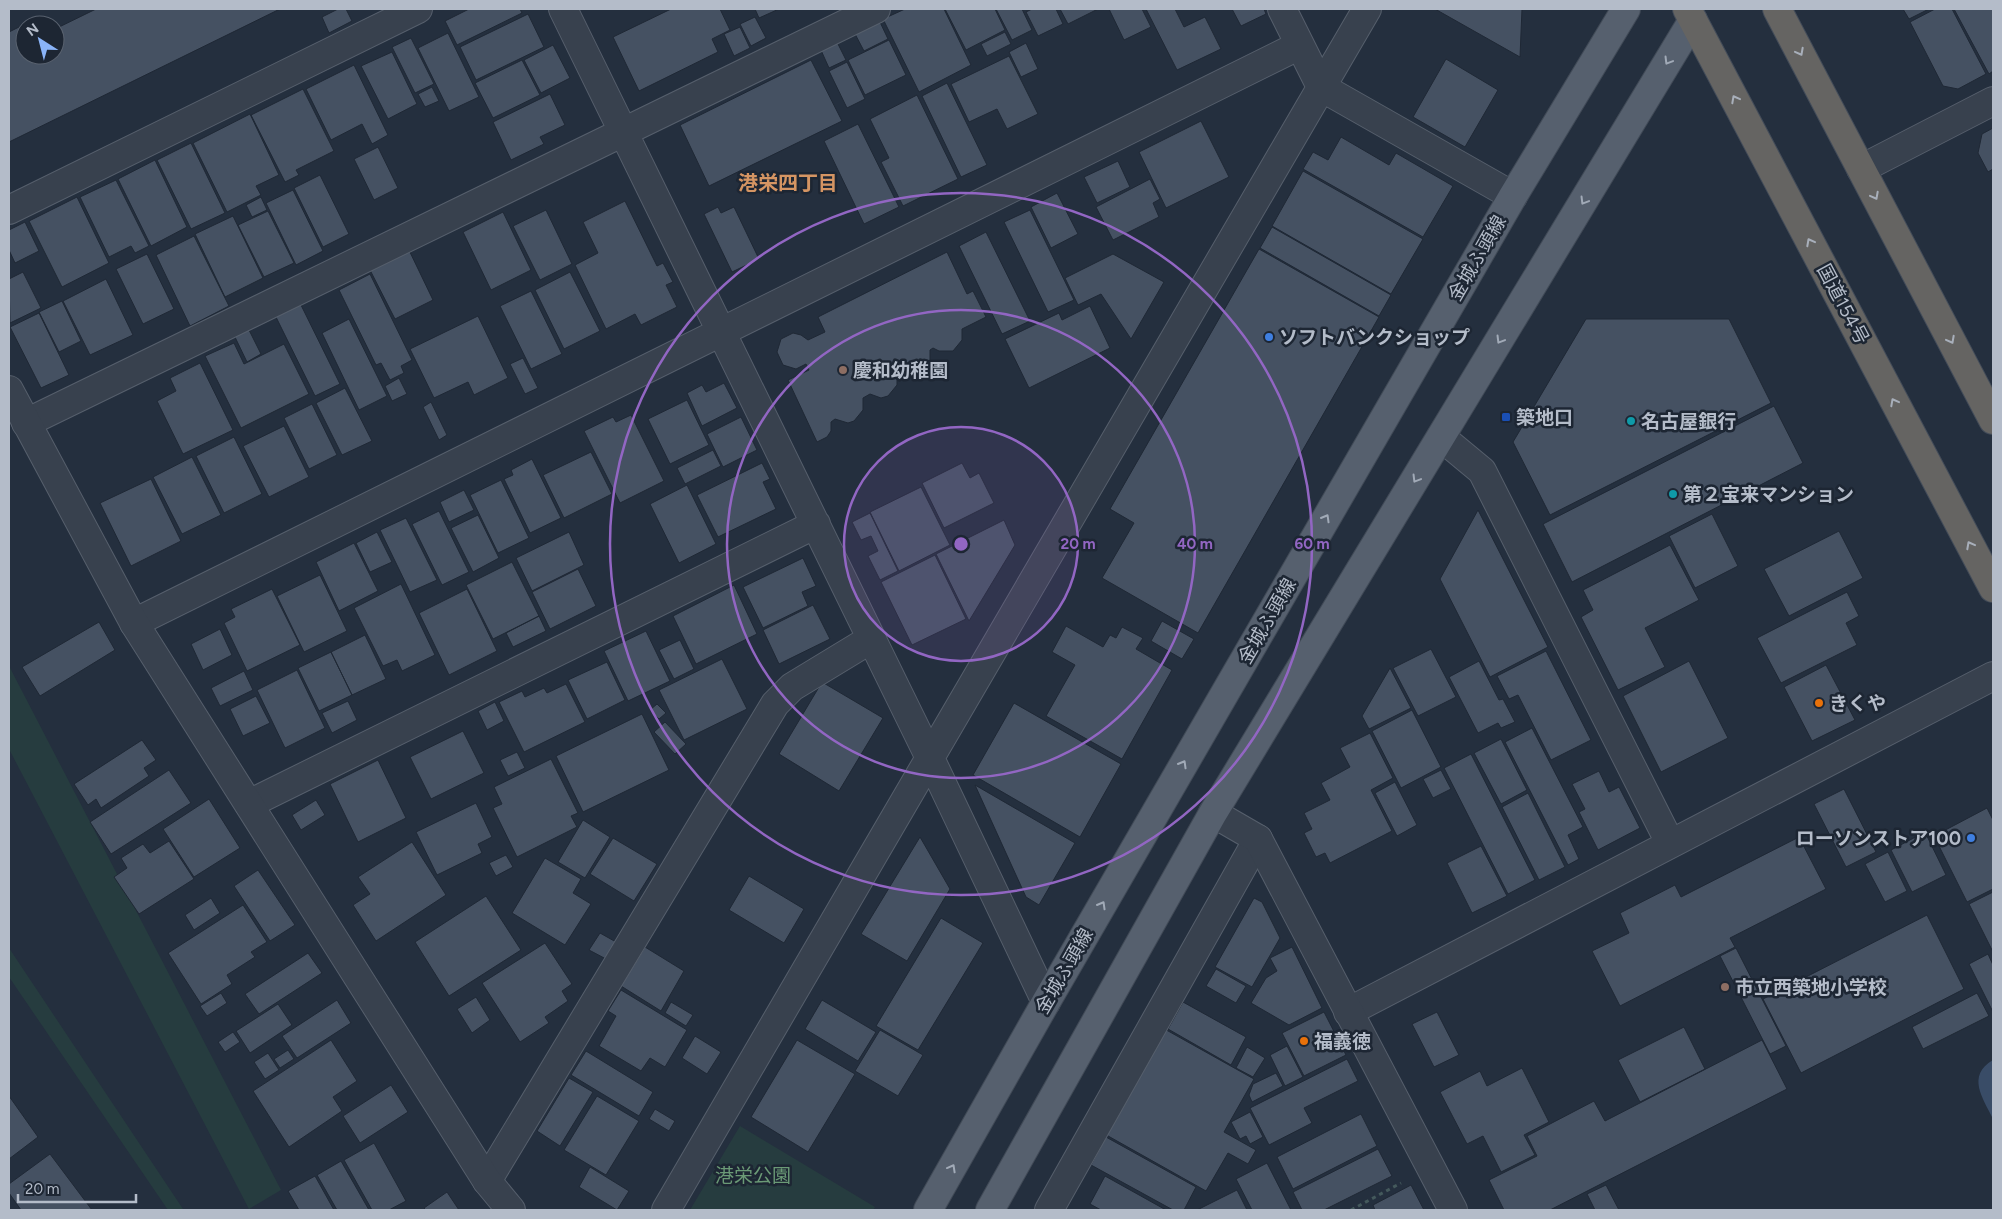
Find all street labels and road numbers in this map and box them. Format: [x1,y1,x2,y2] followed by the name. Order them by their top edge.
[1443,211,1511,305] street label: 金城ふ頭線
[1812,260,1874,348] street label: 国道154号
[1233,574,1301,668] street label: 金城ふ頭線
[1030,924,1098,1018] street label: 金城ふ頭線

